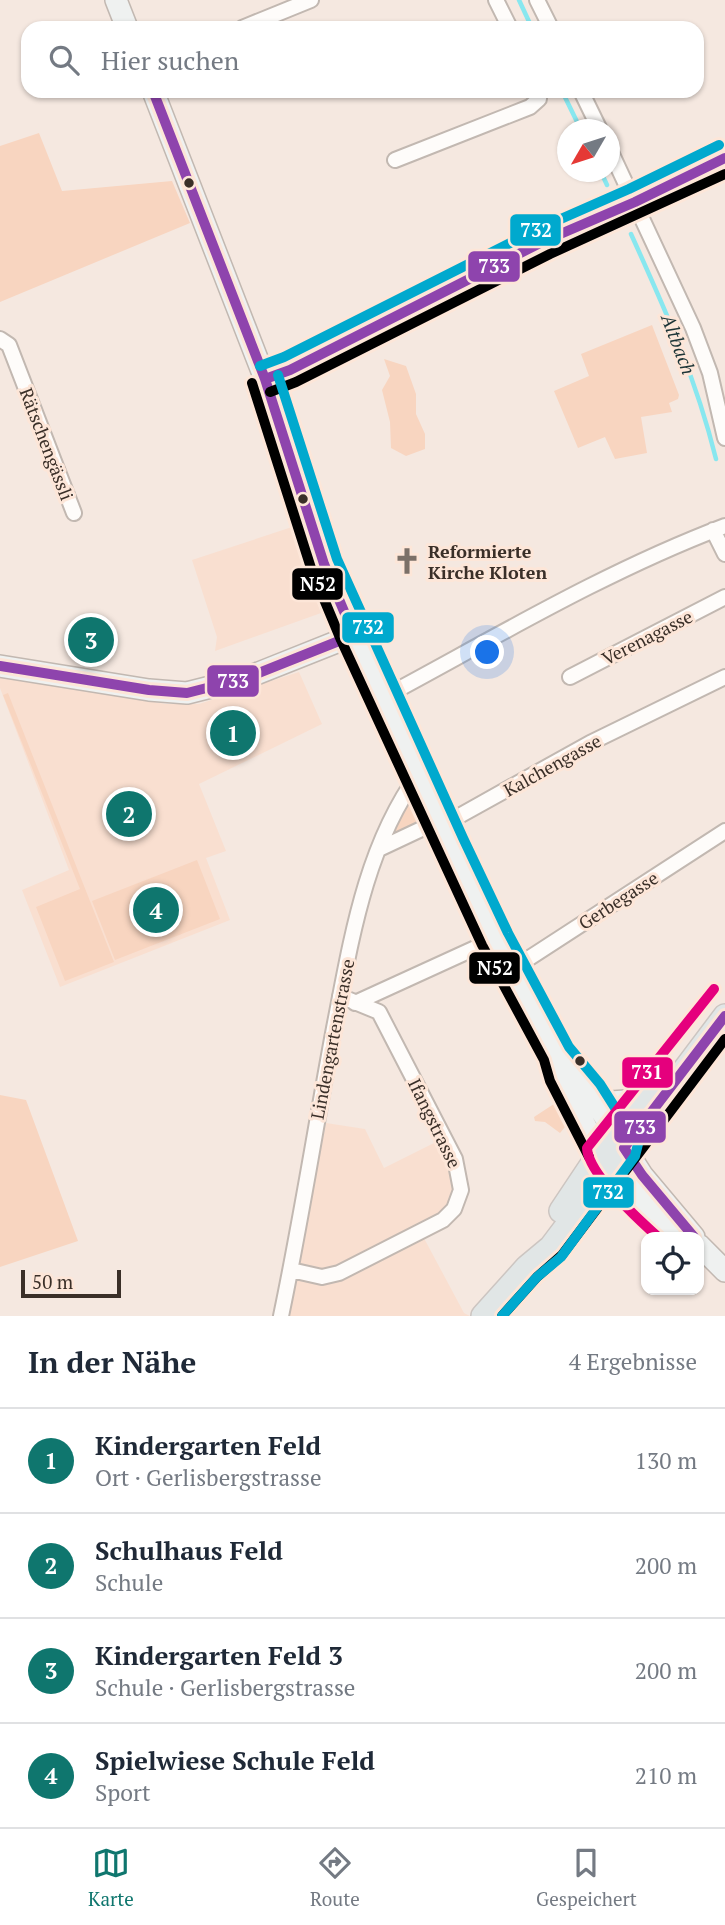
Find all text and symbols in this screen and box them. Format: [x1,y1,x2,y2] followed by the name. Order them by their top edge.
[21,21,704,98] search box
[45,41,83,79] icon: search
[101,43,239,77] text: Hier suchen
[557,119,620,182] north arrow
[182,176,196,190] unlabelled marker
[509,213,562,247] line badge: 732
[520,217,552,242] text: 732
[467,250,521,283] line badge: 733
[478,253,510,278] text: 733
[656,309,702,378] water label: Altbach
[15,384,79,504] street label: Rätschengässli
[296,492,310,506] unlabelled marker
[428,539,547,584] place label: Reformierte Kirche Kloten
[392,546,422,576] church icon: Reformierte Kirche Kloten
[291,567,344,601] line badge: N52
[300,571,336,596] text: N52
[598,604,696,670] street label: Verenagasse
[341,611,395,644] line badge: 732
[68,614,114,666] pin: 3
[352,614,384,639] text: 732
[470,635,504,669] your location
[206,664,260,698] line badge: 733
[217,668,249,693] text: 733
[210,707,256,759] pin: 1
[499,728,605,802] street label: Kalchengasse
[106,788,152,840] pin: 2
[574,865,662,935] street label: Gerbegasse
[133,884,179,936] pin: 4
[468,951,521,985] line badge: N52
[477,955,513,980] text: N52
[305,957,359,1121] street label: Lindengartenstrasse
[573,1054,587,1068] unlabelled marker
[621,1056,674,1089] line badge: 731
[631,1059,663,1084] text: 731
[403,1074,467,1172] street label: Ifangstrasse
[613,1110,667,1144] line badge: 733
[624,1114,656,1139] text: 733
[582,1176,635,1209] line badge: 732
[592,1179,624,1204] text: 732
[641,1232,704,1295] map controls
[641,1232,704,1295] button: locate
[21,1267,121,1299] scale bar
[32,1269,73,1294] text: 50 m
[28,1342,196,1382] text: In der Nähe
[569,1346,697,1377] text: 4 Ergebnisse
[95,1428,321,1462] text: Kindergarten Feld
[45,1445,58,1476] text: 1
[635,1445,697,1476] text: 130 m
[95,1462,322,1493] text: Ort · Gerlisbergstrasse
[95,1533,283,1567] text: Schulhaus Feld
[45,1550,58,1581] text: 2
[635,1550,697,1581] text: 200 m
[95,1567,163,1598] text: Schule
[95,1638,343,1672] text: Kindergarten Feld 3
[45,1655,58,1686] text: 3
[635,1655,697,1686] text: 200 m
[95,1672,355,1703] text: Schule · Gerlisbergstrasse
[95,1743,375,1777] text: Spielwiese Schule Feld
[45,1760,58,1791] text: 4
[635,1760,697,1791] text: 210 m
[95,1777,150,1808] text: Sport
[88,1844,134,1911] tab: Karte
[310,1844,360,1911] tab: Route
[536,1844,637,1911] tab: Gespeichert

